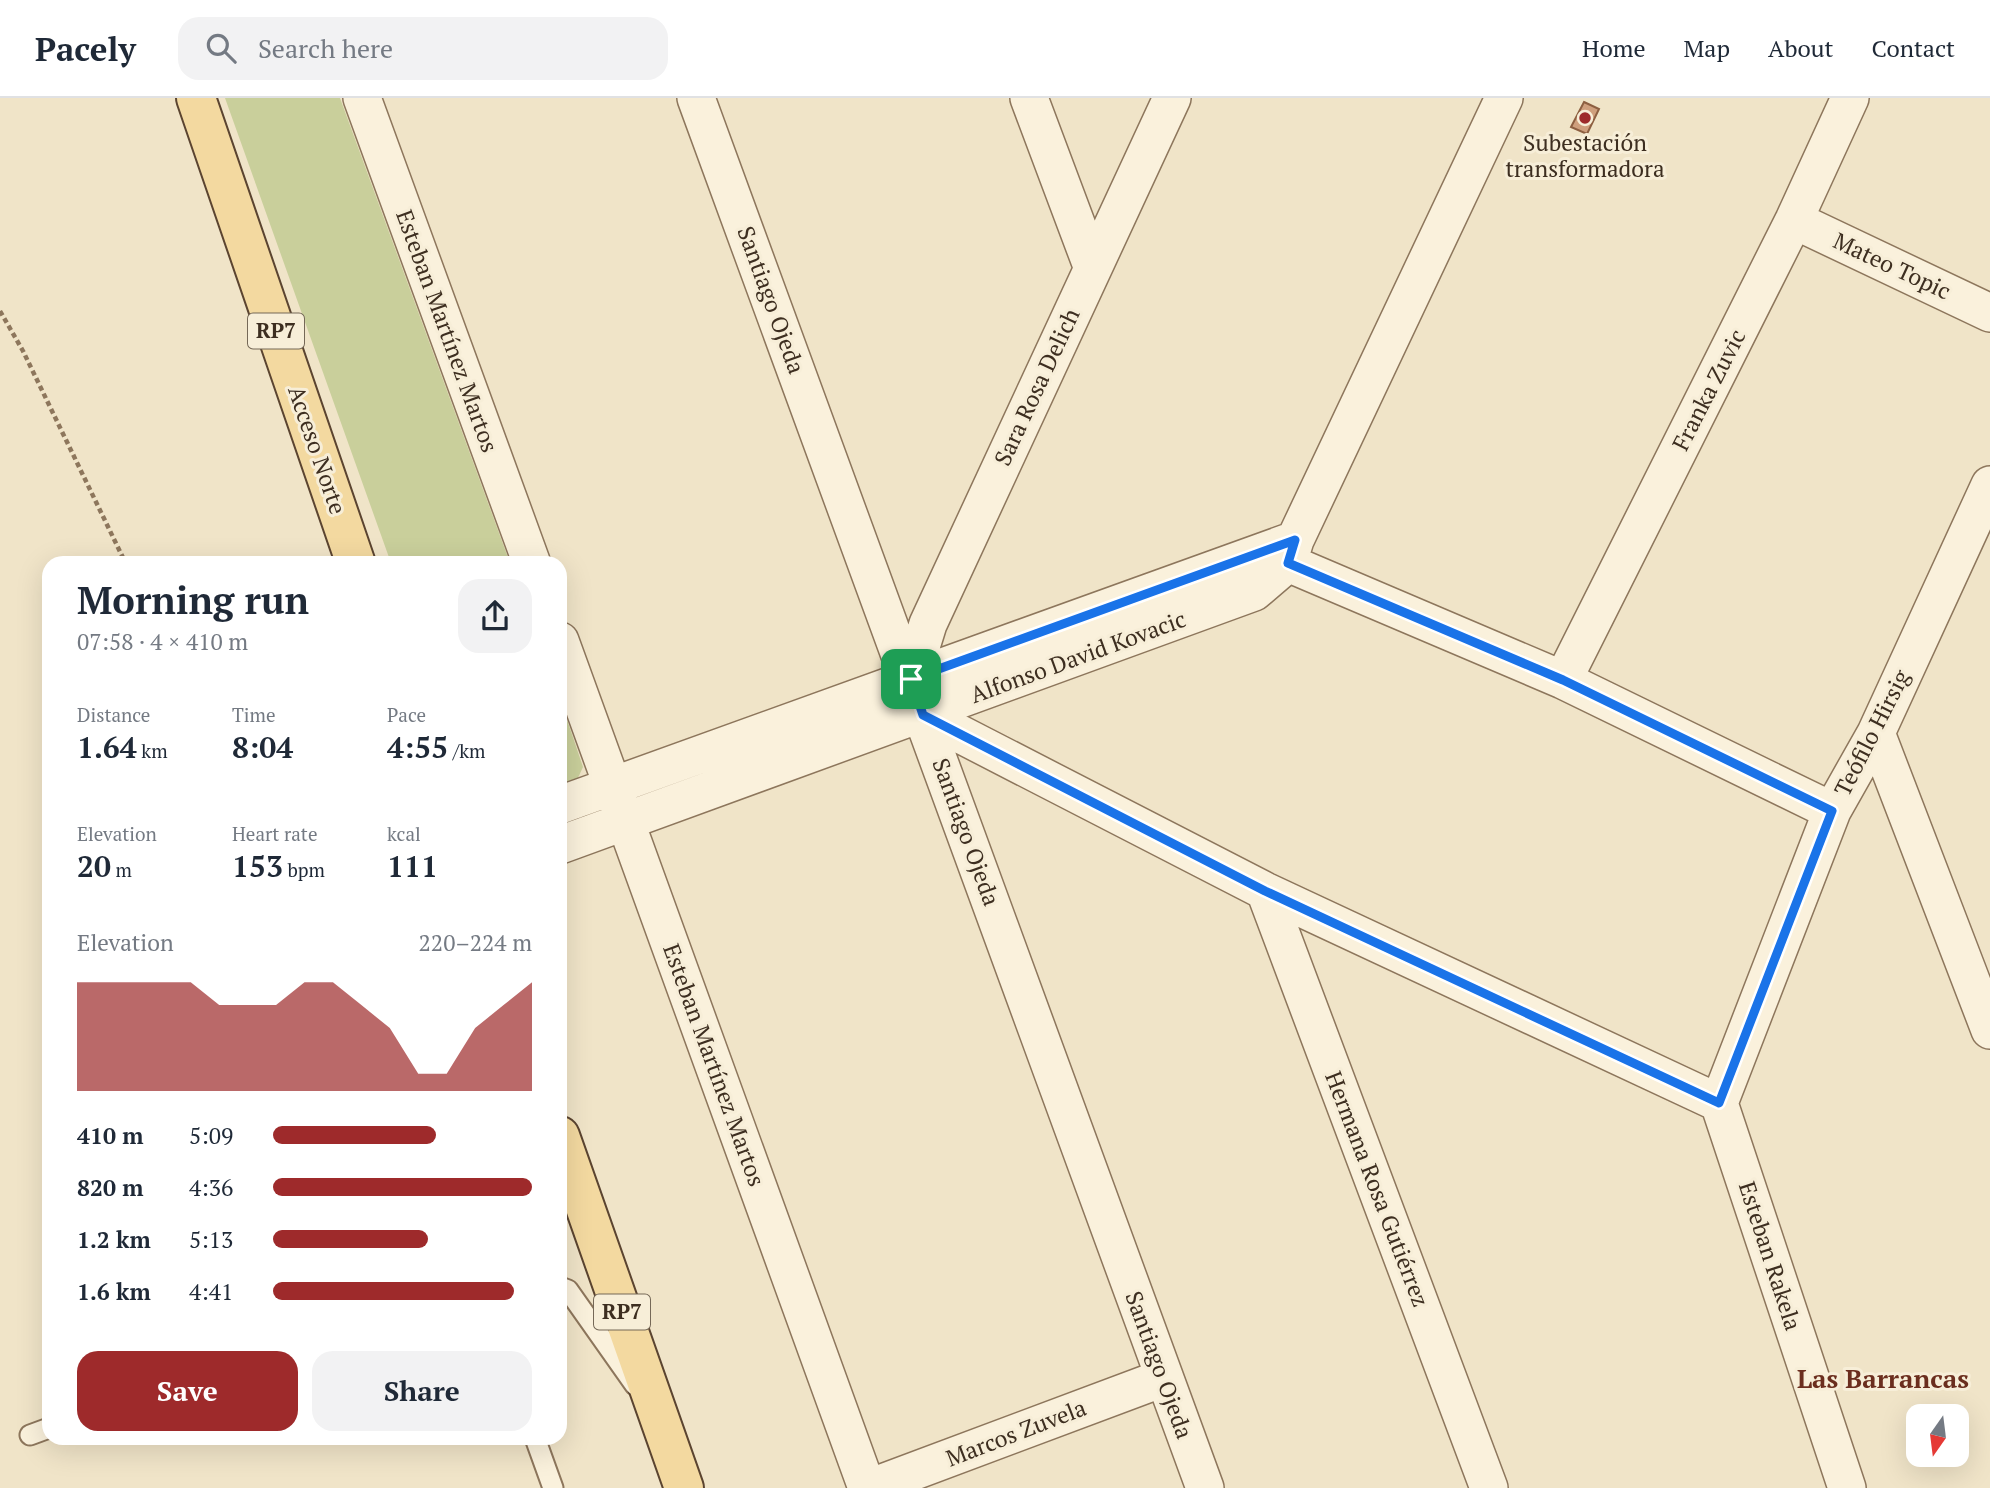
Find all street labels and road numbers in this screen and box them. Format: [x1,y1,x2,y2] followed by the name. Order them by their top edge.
[389,205,506,456] street label: Esteban Martínez Martos
[730,222,813,378] street label: Santiago Ojeda
[1828,225,1956,306] street label: Mateo Topic
[987,303,1087,470] street label: Sara Rosa Delich
[248,314,304,348] road number: RP7
[1665,324,1752,456] street label: Franka Zuvic
[281,382,354,518] street label: Acceso Norte
[966,603,1190,710] street label: Alfonso David Kovacic
[1827,664,1917,801] street label: Teófilo Hirsig
[925,754,1008,910] street label: Santiago Ojeda
[656,939,773,1190] street label: Esteban Martínez Martos
[1318,1067,1437,1311] street label: Hermana Rosa Gutiérrez
[1732,1177,1809,1335] street label: Esteban Rakela
[1118,1287,1201,1443] street label: Santiago Ojeda
[594,1294,650,1330] road number: RP7
[941,1391,1091,1473] street label: Marcos Zuvela

